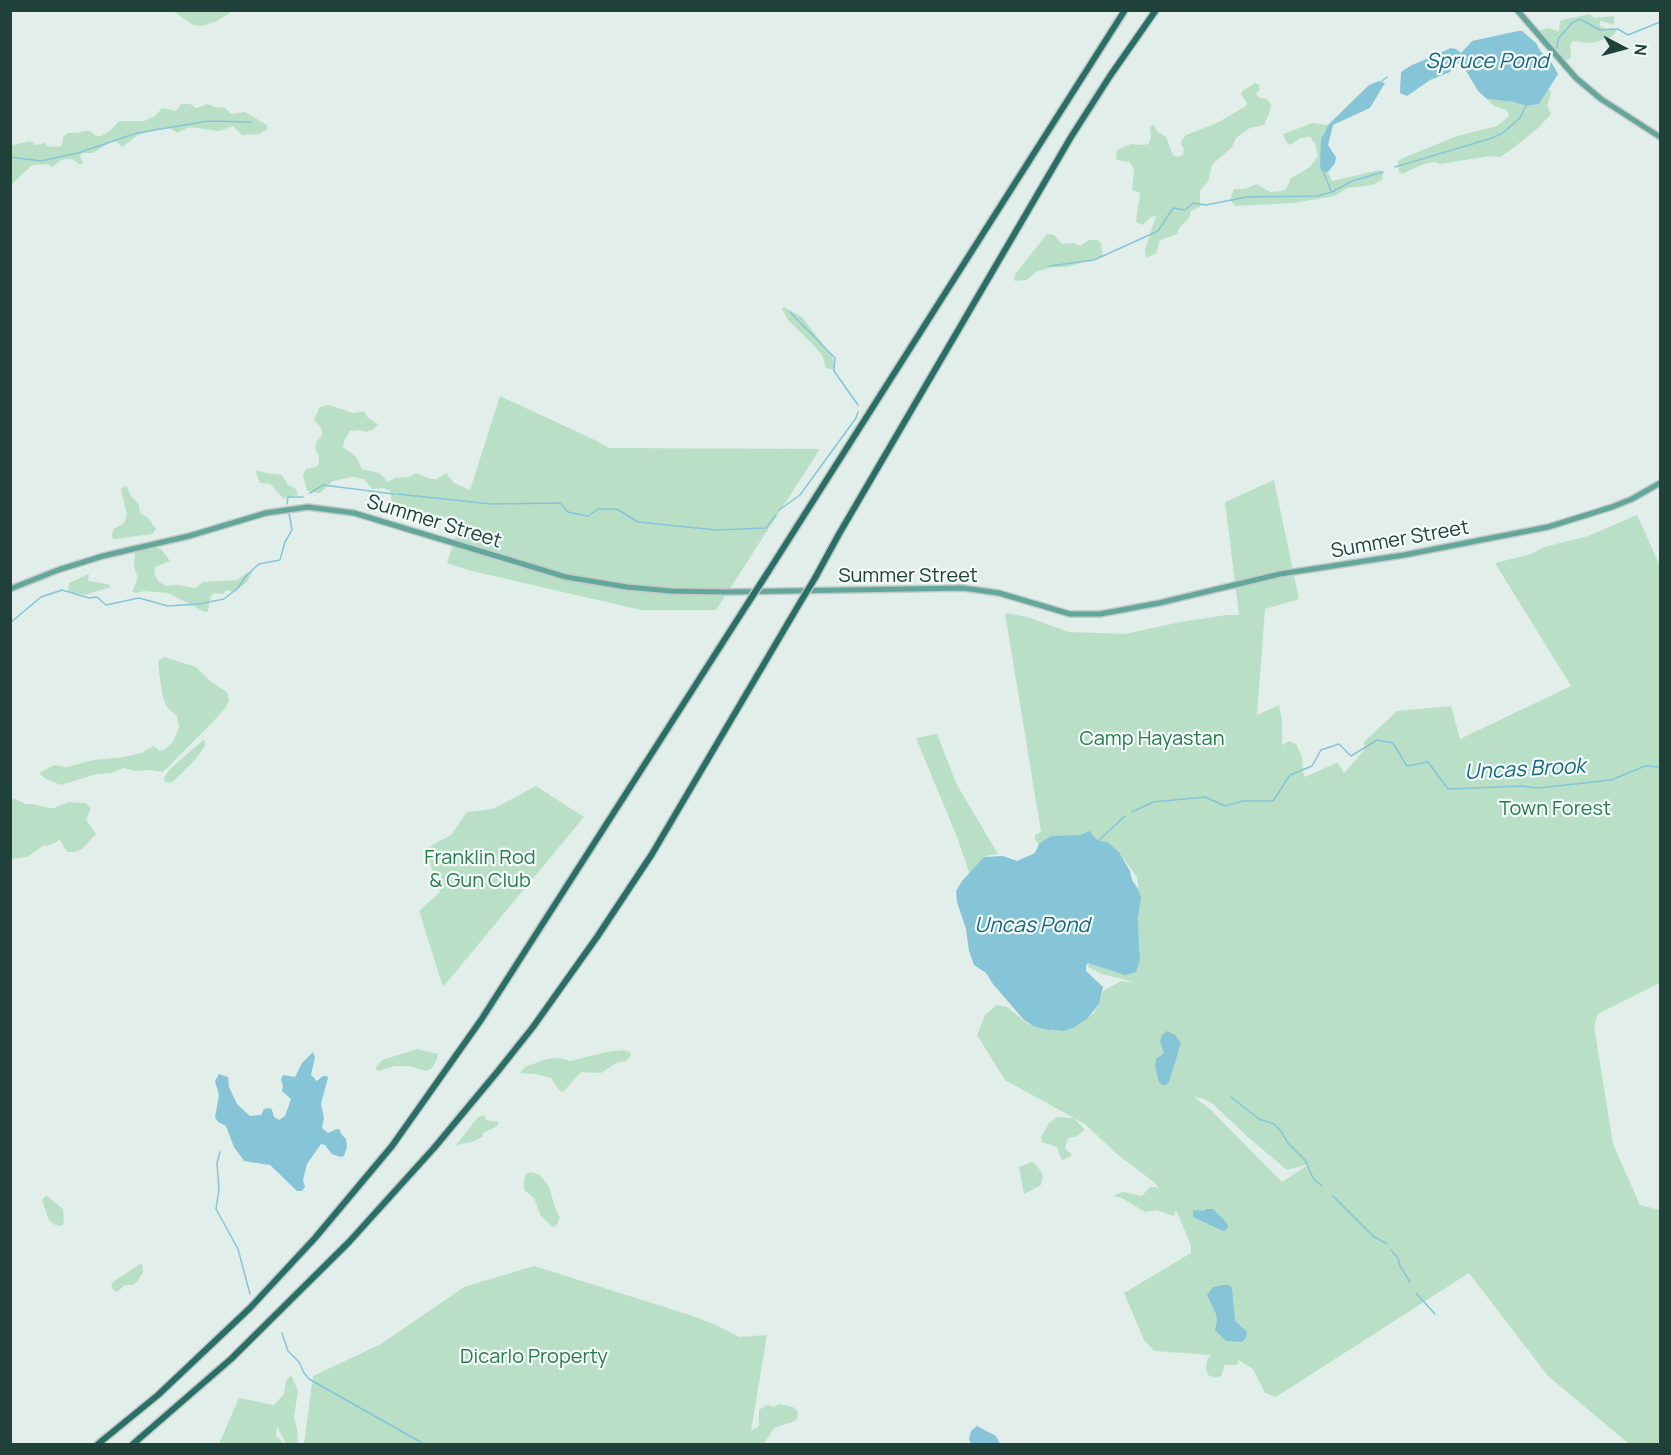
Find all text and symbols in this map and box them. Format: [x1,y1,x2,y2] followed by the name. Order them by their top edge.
[1593,18,1653,78] north arrow
[1629,43,1652,57] text: N
[1425,49,1549,75] water label: Spruce Pond
[364,490,504,554] street label: Summer Street
[1329,516,1471,564] street label: Summer Street
[838,564,978,588] street label: Summer Street
[1079,727,1225,751] park label: Camp Hayastan
[1464,754,1586,786] water label: Uncas Brook
[1499,797,1611,821] park label: Town Forest
[424,846,536,893] park label: Franklin Rod & Gun Club
[974,913,1090,939] water label: Uncas Pond
[460,1345,608,1369] park label: Dicarlo Property

